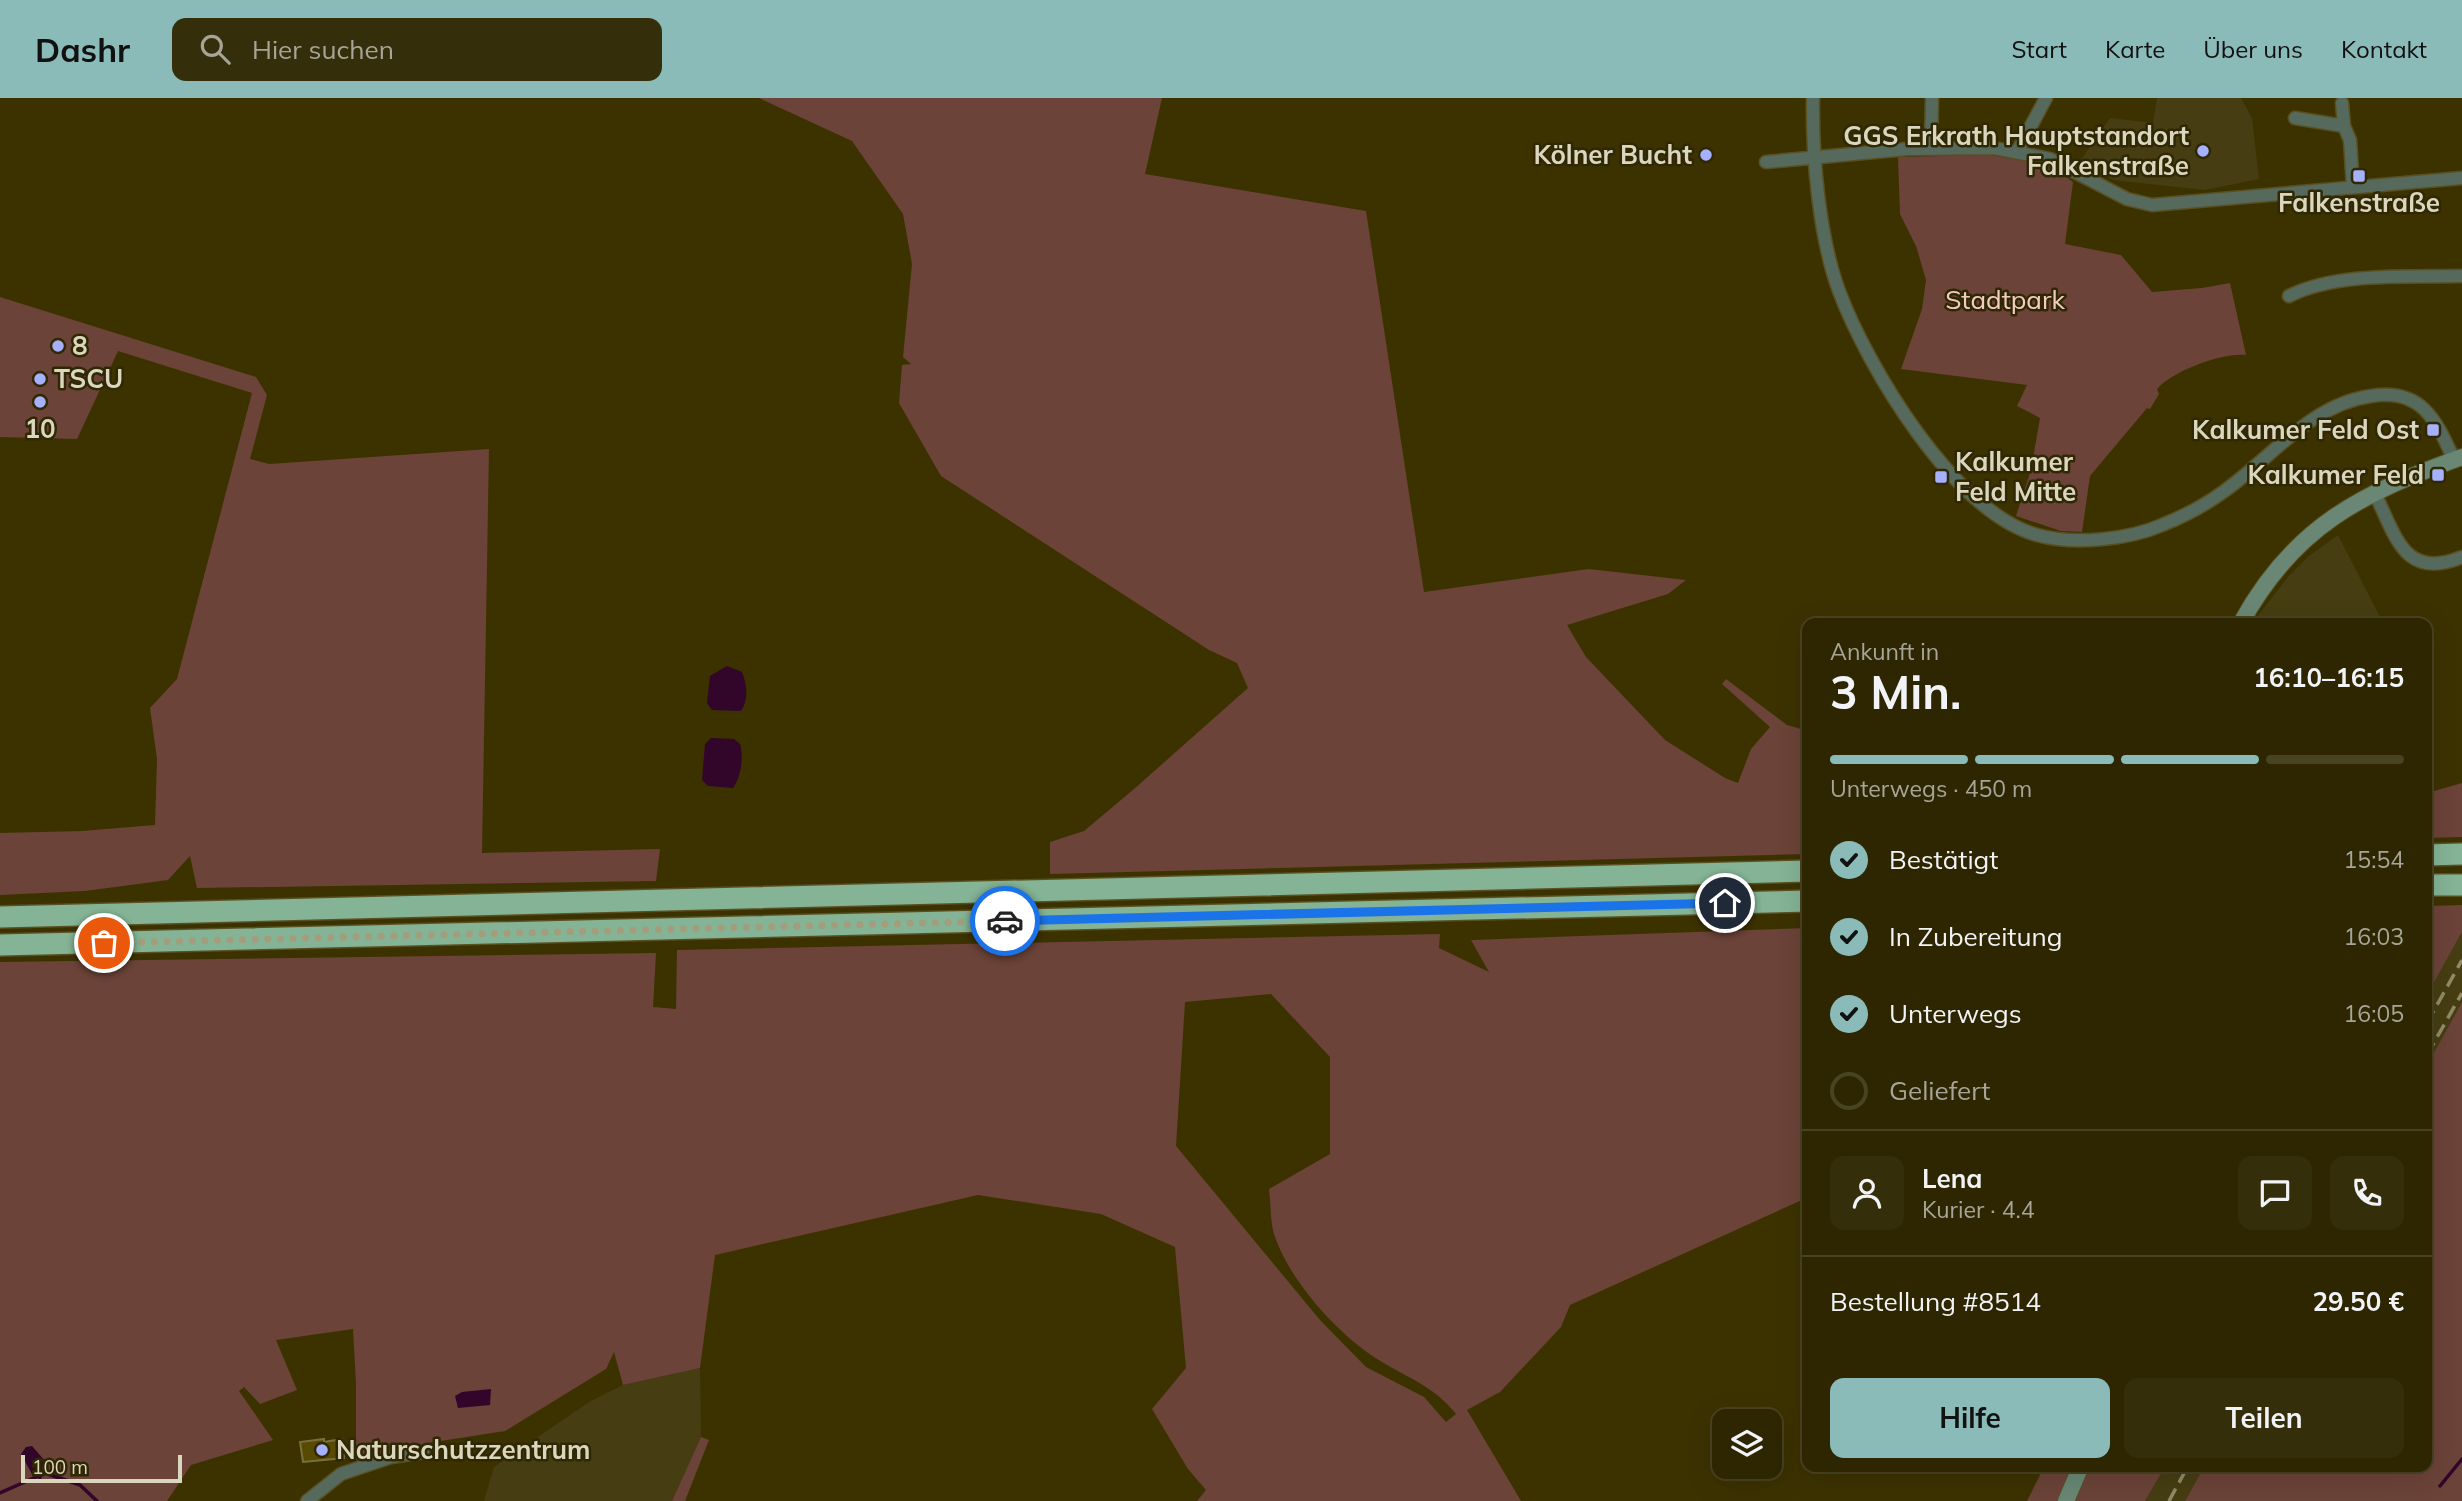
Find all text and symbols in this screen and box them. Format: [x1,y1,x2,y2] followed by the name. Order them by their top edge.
[172,18,662,81] search box
[35,29,130,70] text: Dashr
[196,30,234,68] icon: search
[252,33,394,66] text: Hier suchen
[2011,34,2067,64] text: Start
[2105,34,2165,64] text: Karte
[2203,34,2303,64] text: Über uns
[2341,34,2427,64] text: Kontakt
[1843,119,2189,182] place label: GGS Erkrath Hauptstandort Falkenstraße
[1534,138,1692,171] place label: Kölner Bucht
[2195,143,2211,159] marker: GGS Erkrath Hauptstandort Falkenstraße
[1698,147,1714,163] marker: Kölner Bucht
[2351,168,2367,184] marker: Falkenstraße
[2278,186,2440,219] place label: Falkenstraße
[1945,283,2065,316] park label: Stadtpark
[72,329,88,362] place label: 8
[50,338,66,354] marker: 8
[54,362,123,395] place label: TSCU
[32,371,48,387] marker: TSCU
[32,394,48,410] marker: 10
[24,412,56,445] place label: 10
[2192,413,2419,446] place label: Kalkumer Feld Ost
[2425,422,2441,438] marker: Kalkumer Feld Ost
[1955,445,2076,508] place label: Kalkumer Feld Mitte
[2247,458,2424,491] place label: Kalkumer Feld
[2430,467,2446,483] marker: Kalkumer Feld
[1933,469,1949,485] marker: Kalkumer Feld Mitte
[1830,637,1939,666] text: Ankunft in
[2253,661,2404,694] text: 16:10–16:15
[1830,663,1961,721] text: 3 Min.
[1830,774,2032,803] text: Unterwegs · 450 m
[1830,841,1868,879] icon: check
[1889,843,1998,876] text: Bestätigt
[2344,845,2404,874] text: 15:54
[1695,873,1755,933] pin
[1706,884,1744,922] icon: home
[970,886,1040,956] courier
[986,902,1024,940] icon: car
[74,913,134,973] pin
[1830,918,1868,956] icon: check
[1889,920,2062,953] text: In Zubereitung
[2344,922,2404,951] text: 16:03
[85,924,123,962] icon: bag
[1830,995,1868,1033] icon: check
[1889,997,2022,1030] text: Unterwegs
[2344,999,2404,1028] text: 16:05
[1889,1074,1990,1107] text: Geliefert
[1830,1156,1904,1230] button: person
[2238,1156,2312,1230] button: chat
[2330,1156,2404,1230] button: phone
[1922,1162,1982,1195] text: Lena
[1922,1195,2034,1224] text: Kurier · 4.4
[1830,1285,2041,1318] text: Bestellung #8514
[2312,1285,2404,1318] text: 29.50 €
[1830,1378,2110,1458] button: Hilfe
[2124,1378,2404,1458] button: Teilen
[1712,1409,1782,1479] map controls
[1712,1409,1782,1479] button: layers
[336,1433,590,1466] place label: Naturschutzzentrum
[314,1442,330,1458] marker: Naturschutzzentrum
[21,1452,182,1484] scale bar
[32,1455,88,1479] text: 100 m

